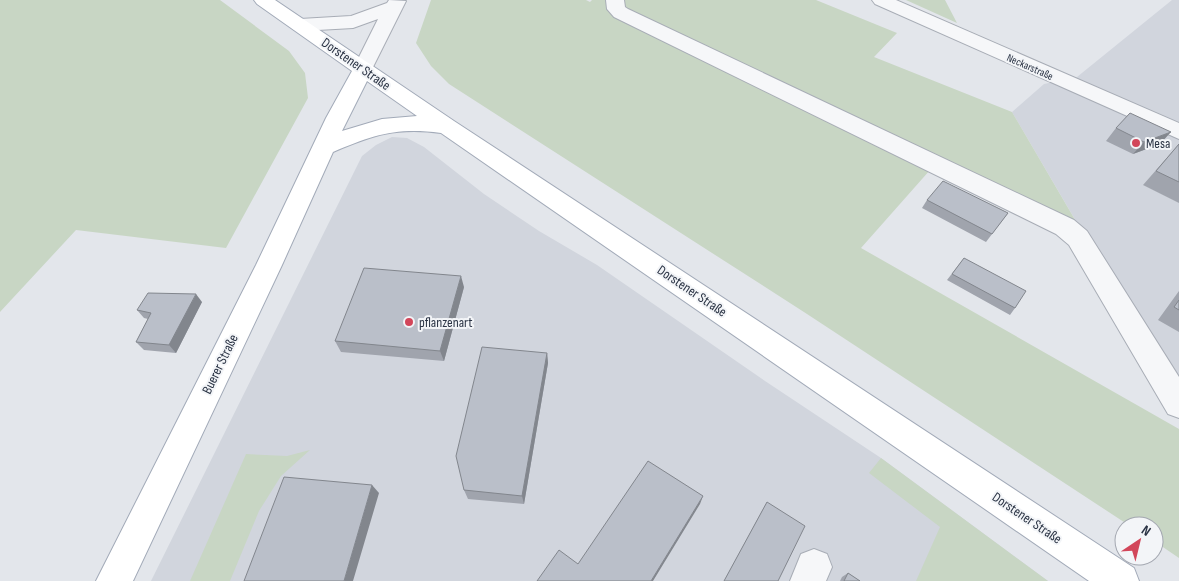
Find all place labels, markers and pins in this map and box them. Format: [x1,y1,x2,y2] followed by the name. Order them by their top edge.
[1146,135,1170,152] place label: Mesa
[1130,137,1142,149] marker: Mesa
[419,314,473,331] place label: pflanzenart
[403,316,415,328] marker: pflanzenart

